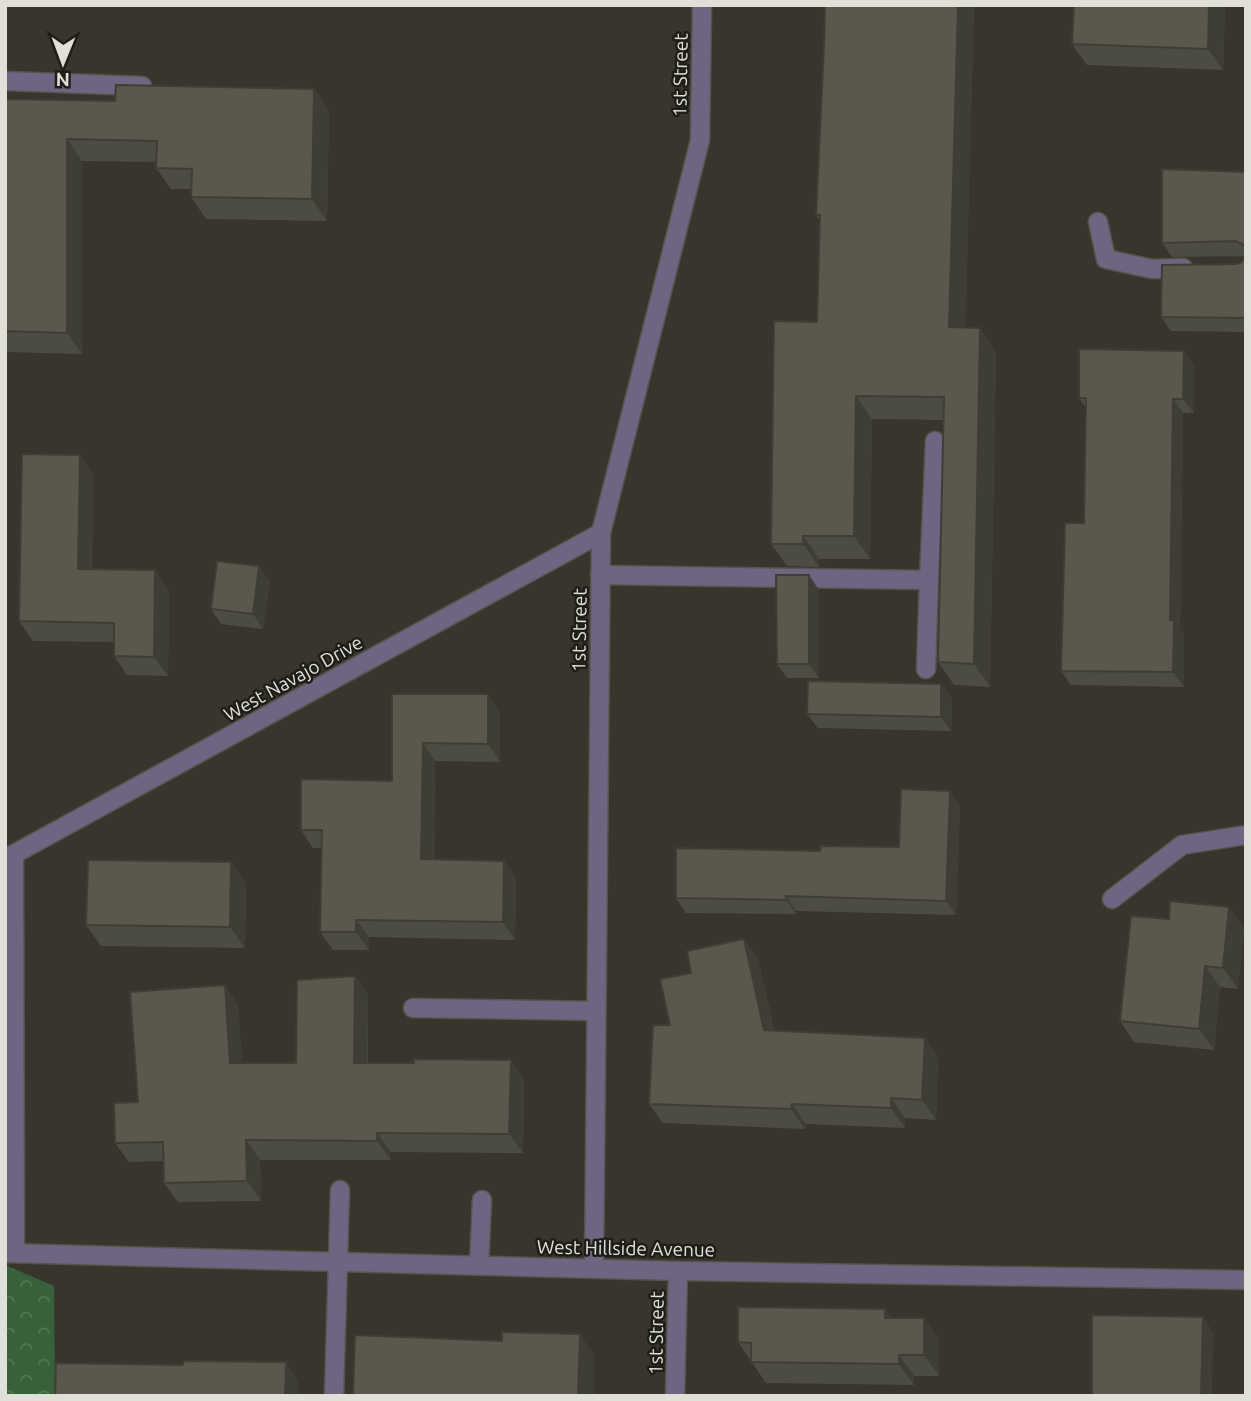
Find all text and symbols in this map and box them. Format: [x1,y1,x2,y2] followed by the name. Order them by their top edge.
[28,28,98,98] north arrow
[668,32,692,117] street label: 1st Street
[55,69,70,91] text: N
[567,587,591,672] street label: 1st Street
[220,631,366,725] street label: West Navajo Drive
[537,1235,715,1261] street label: West Hillside Avenue
[644,1290,668,1375] street label: 1st Street

